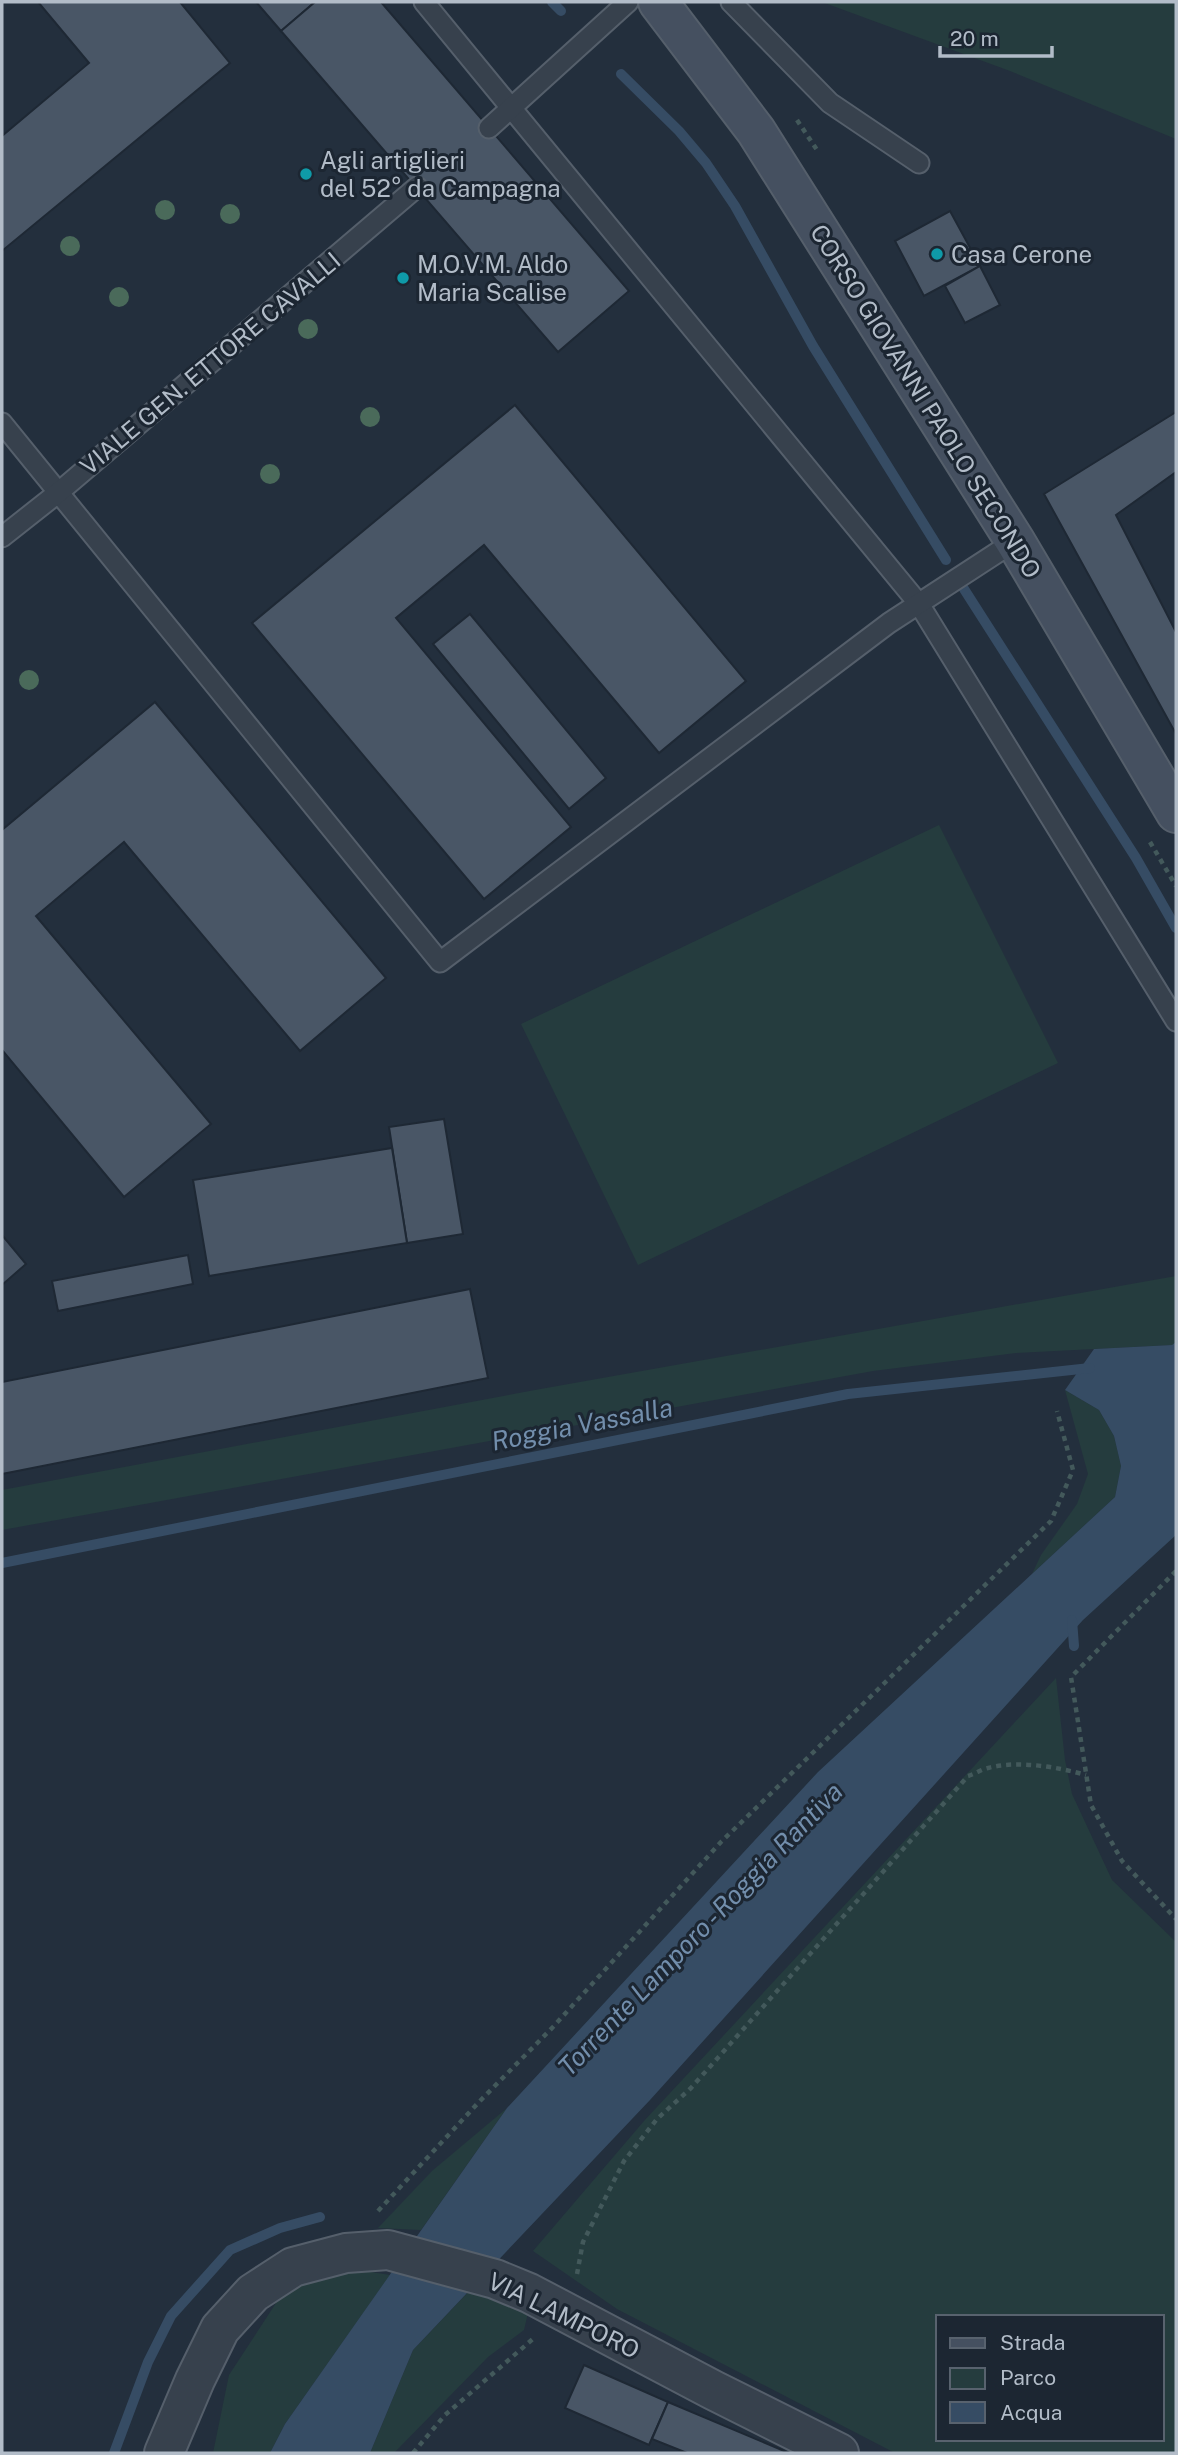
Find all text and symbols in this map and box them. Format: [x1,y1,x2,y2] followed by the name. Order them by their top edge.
[940,14,1052,58] scale bar
[950,26,999,51] text: 20 m
[320,146,561,202] place label: Agli artiglieri del 52° da Campagna
[298,166,314,182] marker: Agli artiglieri del 52° da Campagna
[805,219,1047,583] street label: CORSO GIOVANNI PAOLO SECONDO
[951,240,1092,268] place label: Casa Cerone
[74,246,346,480] street label: VIALE GEN. ETTORE CAVALLI
[929,246,945,262] marker: Casa Cerone
[417,250,568,306] place label: M.O.V.M. Aldo Maria Scalise
[395,270,411,286] marker: M.O.V.M. Aldo Maria Scalise
[489,1391,675,1457] water label: Roggia Vassalla
[551,1776,849,2082] water label: Torrente Lamporo - Roggia Rantiva
[484,2266,644,2364] street label: VIA LAMPORO
[936,2315,1164,2441] legend
[1000,2330,1065,2355] text: Strada
[1000,2365,1056,2390] text: Parco
[1000,2400,1062,2425] text: Acqua

